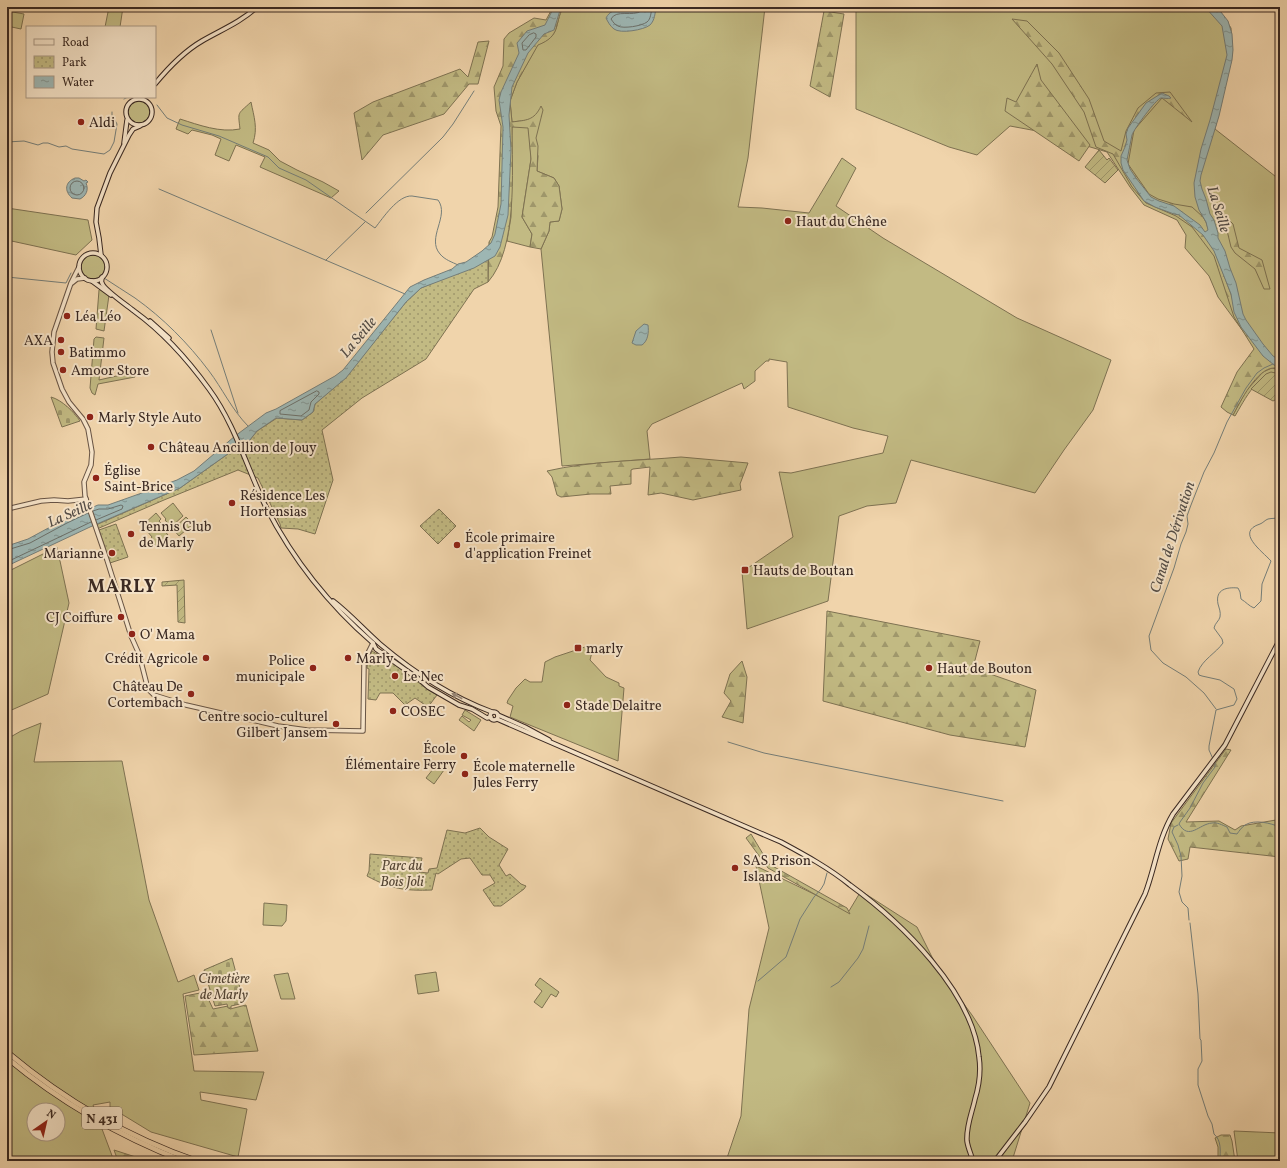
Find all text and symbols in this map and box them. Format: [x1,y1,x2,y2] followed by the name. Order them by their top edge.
[26,26,156,98] legend
[62,35,89,51] text: Road
[62,55,87,71] text: Park
[62,75,94,91] text: Water
[89,114,115,133] place label: Aldi
[76,117,86,127] marker: Aldi
[1201,184,1235,236] water label: La Seille
[796,213,887,232] place label: Haut du Chêne
[783,216,793,226] marker: Haut du Chêne
[75,308,121,327] place label: Léa Léo
[62,311,72,321] marker: Léa Léo
[336,313,383,363] water label: La Seille
[24,332,53,351] place label: AXA
[56,335,66,345] marker: AXA
[69,344,126,363] place label: Batimmo
[56,347,66,357] marker: Batimmo
[71,362,150,381] place label: Amoor Store
[58,365,68,375] marker: Amoor Store
[98,409,202,428] place label: Marly Style Auto
[85,412,95,422] marker: Marly Style Auto
[159,439,317,458] place label: Château Ancillion de Jouy
[146,442,156,452] marker: Château Ancillion de Jouy
[104,462,173,497] place label: Église Saint-Brice
[91,473,101,483] marker: Église Saint-Brice
[1145,479,1201,596] water label: Canal de Dérivation
[240,487,325,522] place label: Résidence Les Hortensias
[45,495,97,534] water label: La Seille
[227,498,237,508] marker: Résidence Les Hortensias
[139,518,212,553] place label: Tennis Club de Marly
[126,529,136,539] marker: Tennis Club de Marly
[465,529,592,564] place label: École primaire d'application Freinet
[452,540,462,550] marker: École primaire d'application Freinet
[44,545,104,564] place label: Marianne
[107,548,117,558] marker: Marianne
[753,562,854,581] place label: Hauts de Boutan
[740,565,750,575] marker: Hauts de Boutan
[88,575,156,600] district label: MARLY
[46,609,113,628] place label: CJ Coiffure
[116,612,126,622] marker: CJ Coiffure
[140,626,195,645] place label: O' Mama
[127,629,137,639] marker: O' Mama
[586,640,623,659] place label: marly
[573,643,583,653] marker: marly
[105,650,198,669] place label: Crédit Agricole
[356,650,394,669] place label: Marly
[236,652,305,687] place label: Police municipale
[201,653,211,663] marker: Crédit Agricole
[343,653,353,663] marker: Marly
[937,660,1032,679] place label: Haut de Bouton
[308,663,318,673] marker: Police municipale
[924,663,934,673] marker: Haut de Bouton
[403,668,444,687] place label: Le Nec
[390,671,400,681] marker: Le Nec
[108,678,183,713] place label: Château De Cortembach
[186,689,196,699] marker: Château De Cortembach
[451,692,463,699] one-way arrow
[575,697,662,716] place label: Stade Delaitre
[562,700,572,710] marker: Stade Delaitre
[401,703,445,722] place label: COSEC
[388,706,398,716] marker: COSEC
[199,708,328,743] place label: Centre socio-culturel Gilbert Jansem
[331,719,341,729] marker: Centre socio-culturel Gilbert Jansem
[345,740,456,775] place label: École Élémentaire Ferry
[459,751,469,761] marker: École Élémentaire Ferry
[473,758,575,793] place label: École maternelle Jules Ferry
[460,769,470,779] marker: École maternelle Jules Ferry
[743,852,811,887] place label: SAS Prison Island
[380,857,424,892] park label: Parc du Bois Joli
[730,863,740,873] marker: SAS Prison Island
[198,970,250,1005] park label: Cimetière de Marly
[26,1102,66,1142] north arrow
[43,1106,58,1123] text: N
[82,1107,122,1129] road number: N 431

